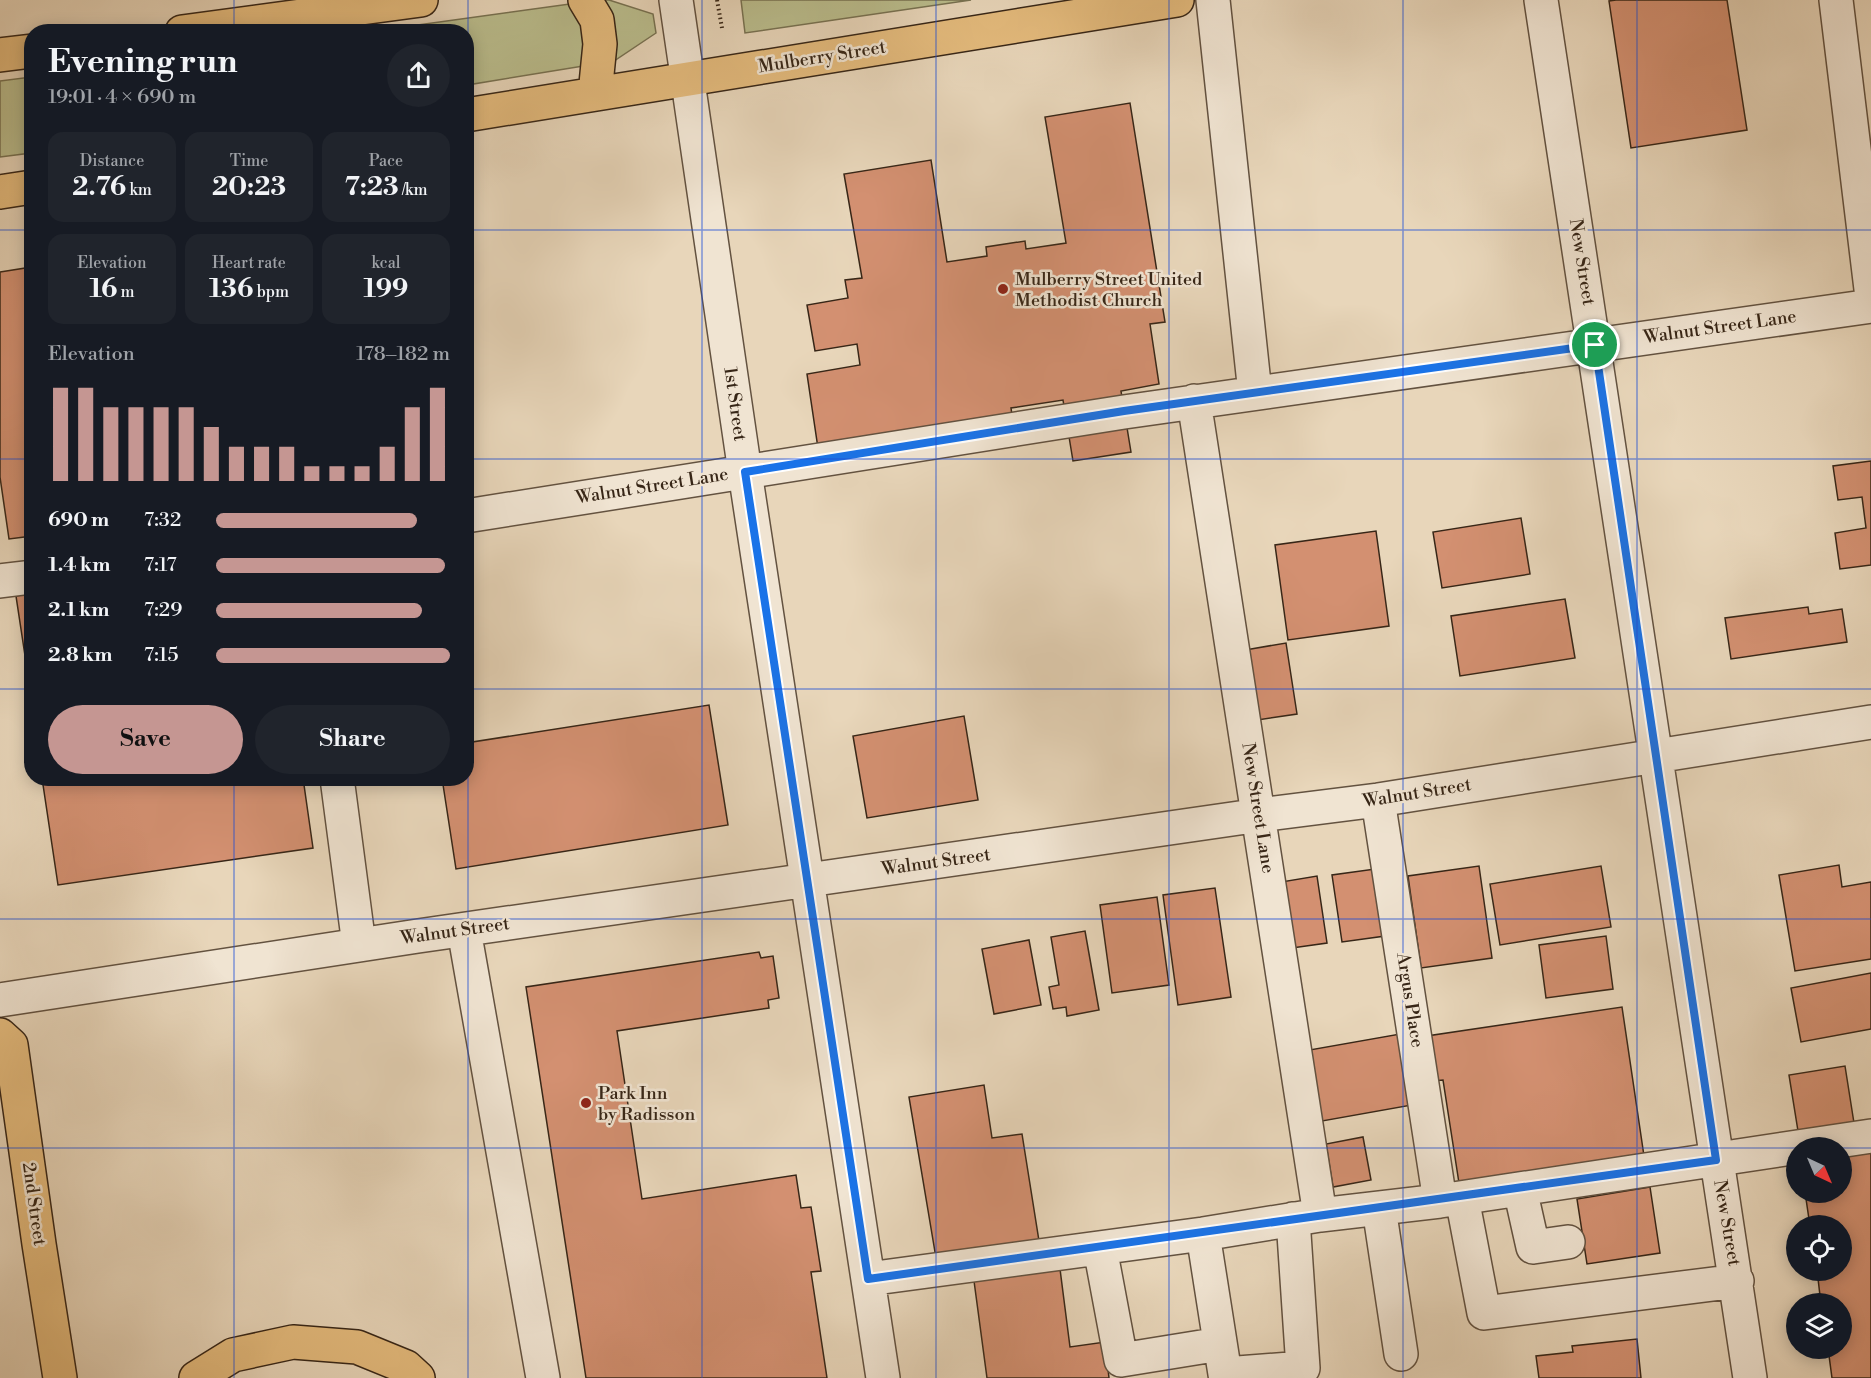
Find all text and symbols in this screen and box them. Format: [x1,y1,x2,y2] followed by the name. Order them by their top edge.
[757,35,888,78] street label: Mulberry Street
[48,42,237,83] text: Evening run
[387,44,450,107] button: share
[48,85,196,110] text: 19:01 · 4 × 690 m
[80,151,144,171] text: Distance
[230,151,268,171] text: Time
[369,151,403,171] text: Pace
[72,171,126,203] text: 2.76
[212,171,286,203] text: 20:23
[345,171,399,203] text: 7:23
[126,180,152,200] text: km
[399,180,427,200] text: /km
[1564,217,1600,307] street label: New Street
[77,253,147,273] text: Elevation
[212,253,286,273] text: Heart rate
[371,253,401,273] text: kcal
[1015,268,1203,312] place label: Mulberry Street United Methodist Church
[89,273,117,305] text: 16
[209,273,253,305] text: 136
[364,273,408,305] text: 199
[117,282,135,302] text: m
[253,282,289,302] text: bpm
[996,282,1010,296] marker: Mulberry Street United Methodist Church
[1641,305,1798,349] street label: Walnut Street Lane
[1569,319,1620,370] pin
[1578,328,1611,361] icon: arrive
[48,342,135,367] text: Elevation
[356,342,450,367] text: 178–182 m
[718,365,752,443] street label: 1st Street
[573,463,730,510] street label: Walnut Street Lane
[48,508,109,533] text: 690 m
[144,508,181,533] text: 7:32
[48,553,110,578] text: 1.4 km
[144,553,177,578] text: 7:17
[48,598,110,623] text: 2.1 km
[144,598,182,623] text: 7:29
[48,643,112,668] text: 2.8 km
[144,643,178,668] text: 7:15
[48,705,243,774] button: Save
[255,705,450,774] button: Share
[1236,741,1280,875] street label: New Street Lane
[1360,773,1474,813] street label: Walnut Street
[879,843,992,881] street label: Walnut Street
[398,912,511,950] street label: Walnut Street
[1391,950,1429,1049] street label: Argus Place
[598,1082,696,1126] place label: Park Inn by Radisson
[579,1096,593,1110] marker: Park Inn by Radisson
[1786,1137,1852,1203] north arrow
[1786,1137,1852,1359] map controls
[17,1161,51,1248] street label: 2nd Street
[1708,1178,1746,1269] street label: New Street
[1786,1215,1852,1281] button: locate
[1786,1293,1852,1359] button: layers

